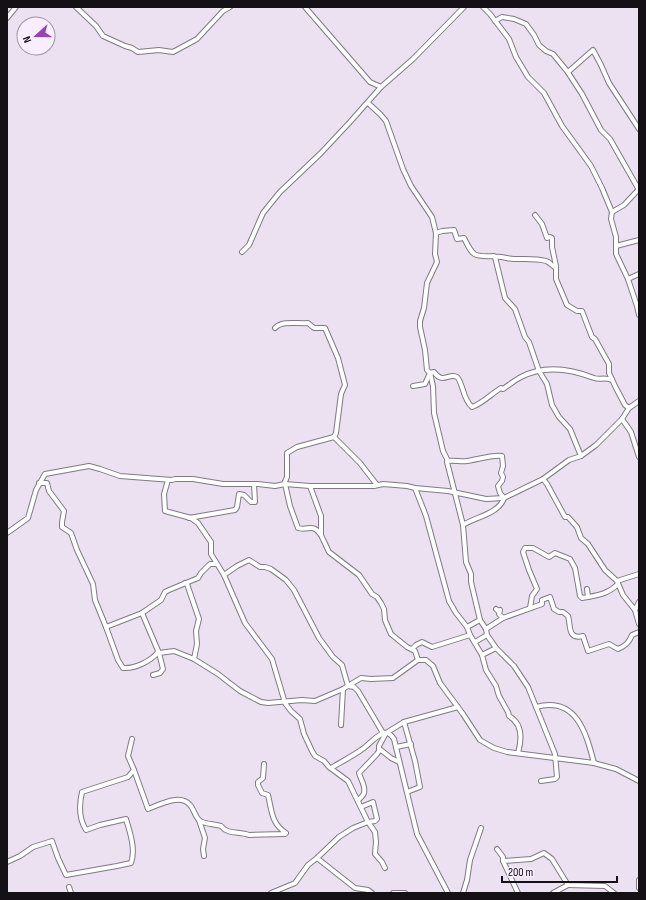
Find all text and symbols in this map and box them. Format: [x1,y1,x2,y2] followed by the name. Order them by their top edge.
[16,16,56,56] north arrow
[20,34,34,44] text: N
[502,858,617,884] scale bar
[508,865,534,880] text: 200 m

